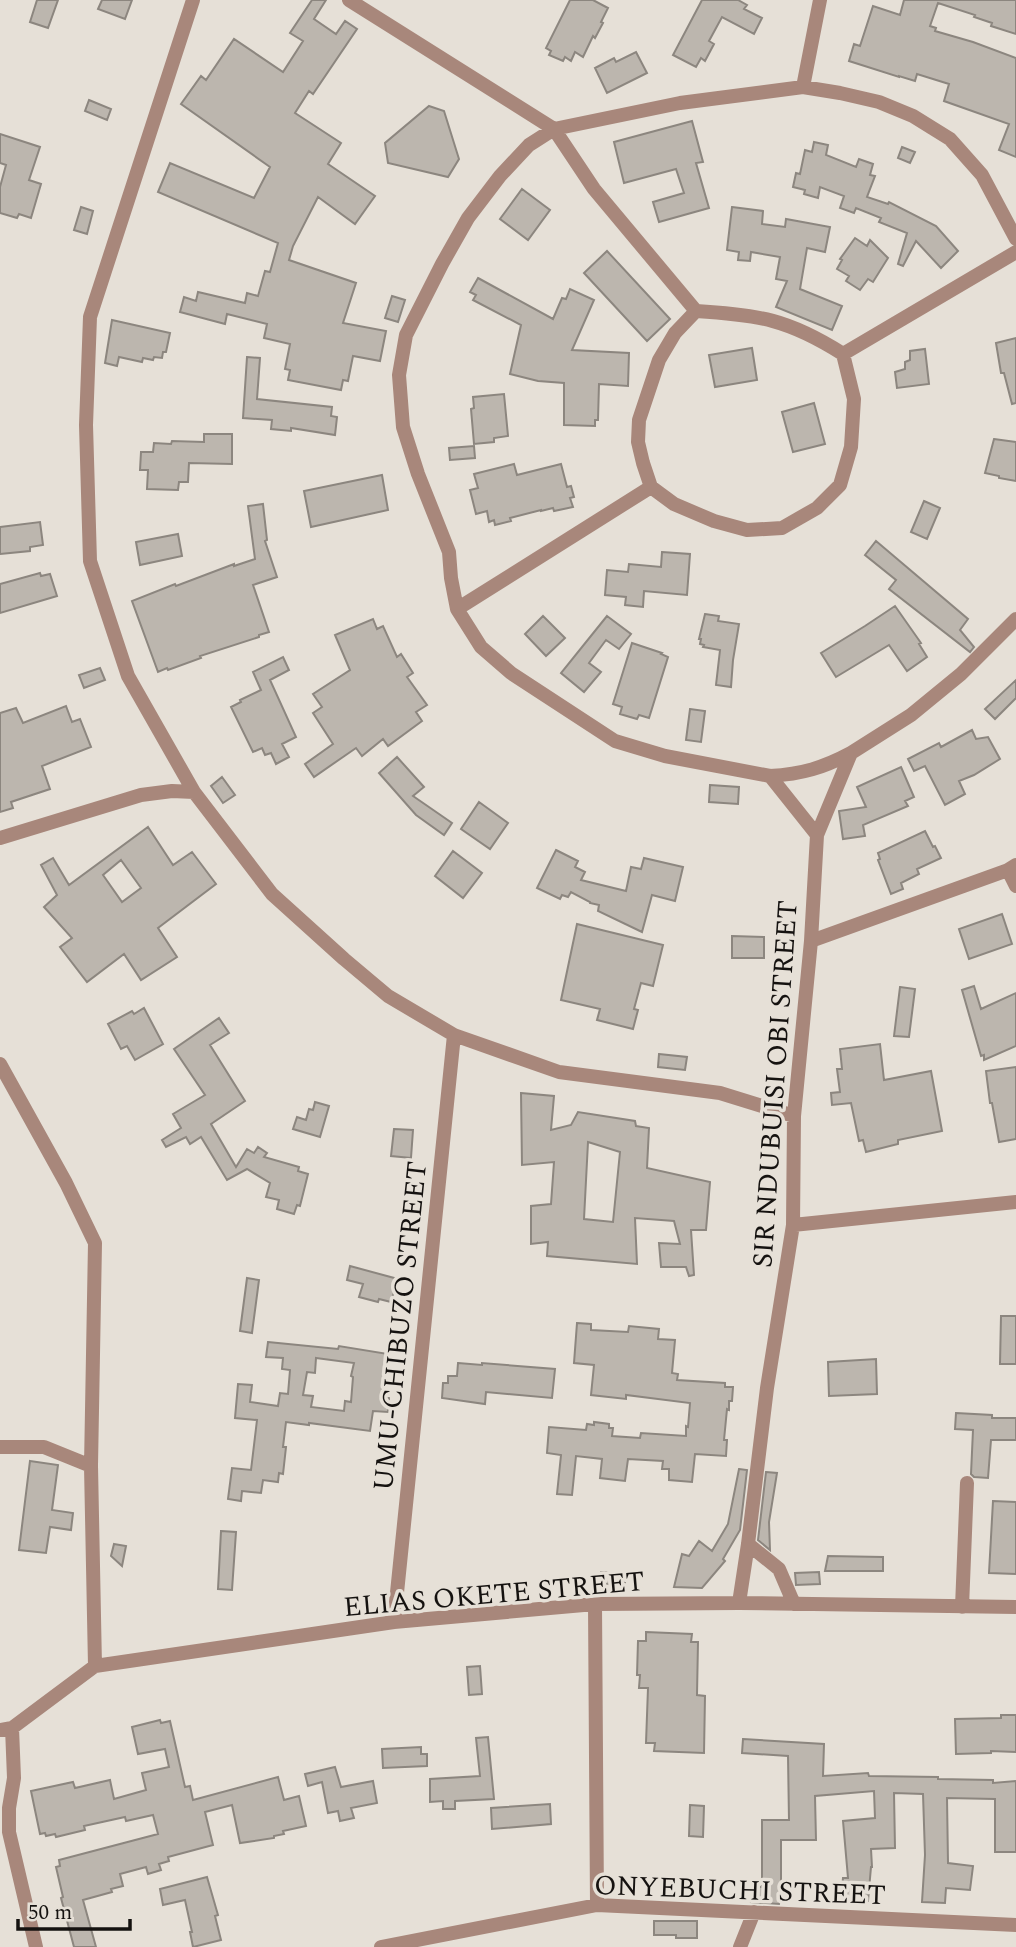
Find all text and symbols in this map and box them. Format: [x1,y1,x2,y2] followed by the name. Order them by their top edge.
[741,899,810,1269] street label: SIR NDUBUISI OBI STREET
[362,1159,439,1493] street label: UMU-CHIBUZO STREET
[342,1560,647,1629] street label: ELIAS OKETE STREET
[593,1864,887,1917] street label: ONYEBUCHI STREET
[18,1888,130,1932] scale bar
[28,1897,72,1929] text: 50 m

